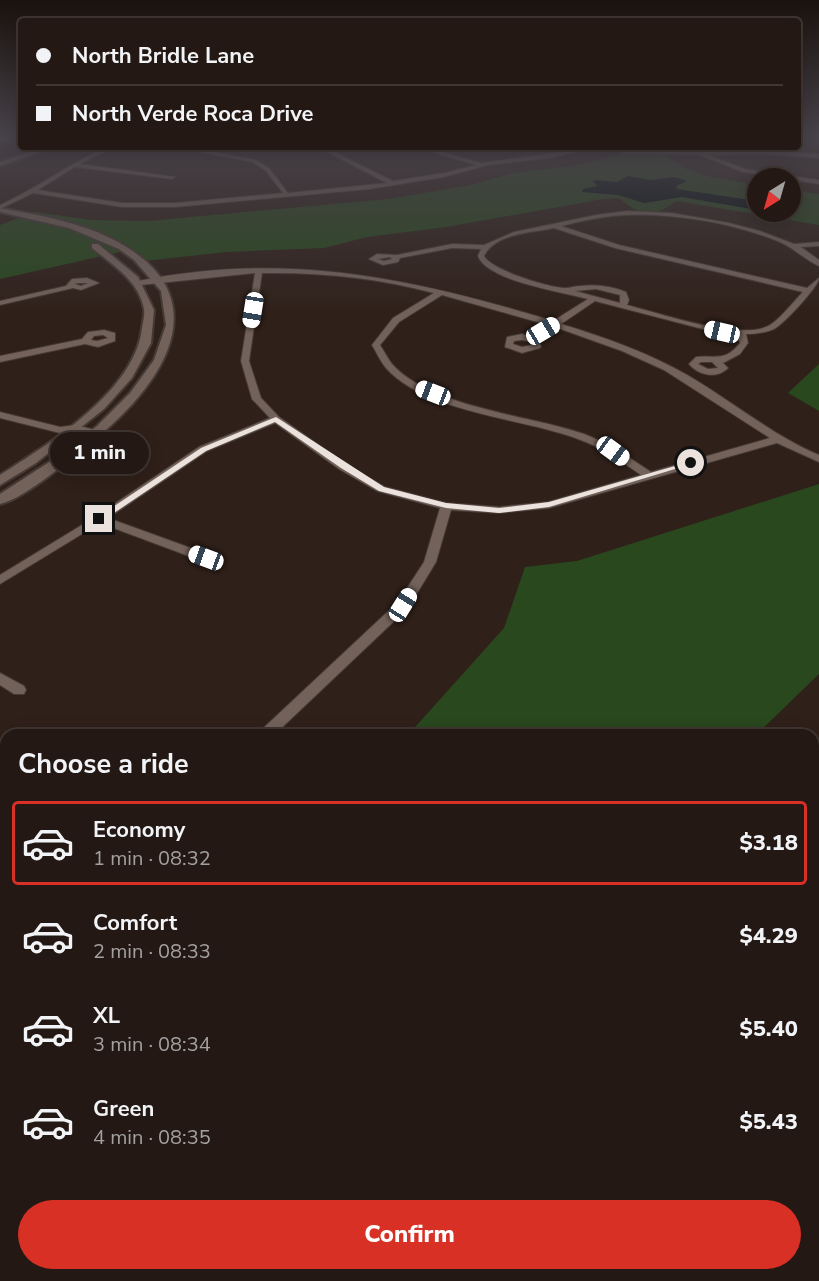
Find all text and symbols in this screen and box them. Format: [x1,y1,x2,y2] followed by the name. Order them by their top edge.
[72,41,254,71] text: North Bridle Lane
[72,99,313,129] text: North Verde Roca Drive
[747,168,801,222] north arrow
[747,168,801,222] map controls
[241,291,265,329] car
[523,314,563,348] car
[702,319,742,345] car
[413,378,453,408] car
[50,432,148,474] callout: 1 min
[593,433,633,469] car
[73,439,126,466] text: 1 min
[677,449,704,476] route start
[85,505,112,532] route end
[186,543,226,573] car
[386,585,420,625] car
[18,746,189,783] text: Choose a ride
[93,815,185,845] text: Economy
[21,816,75,870] icon: car
[739,828,798,858] text: $3.18
[93,845,211,872] text: 1 min · 08:32
[93,908,177,938] text: Comfort
[21,909,75,963] icon: car
[739,921,798,951] text: $4.29
[93,938,211,965] text: 2 min · 08:33
[93,1001,120,1031] text: XL
[21,1002,75,1056] icon: car
[739,1014,798,1044] text: $5.40
[93,1031,211,1058] text: 3 min · 08:34
[93,1094,154,1124] text: Green
[21,1095,75,1149] icon: car
[739,1107,798,1137] text: $5.43
[93,1124,211,1151] text: 4 min · 08:35
[18,1200,801,1269] button: Confirm

